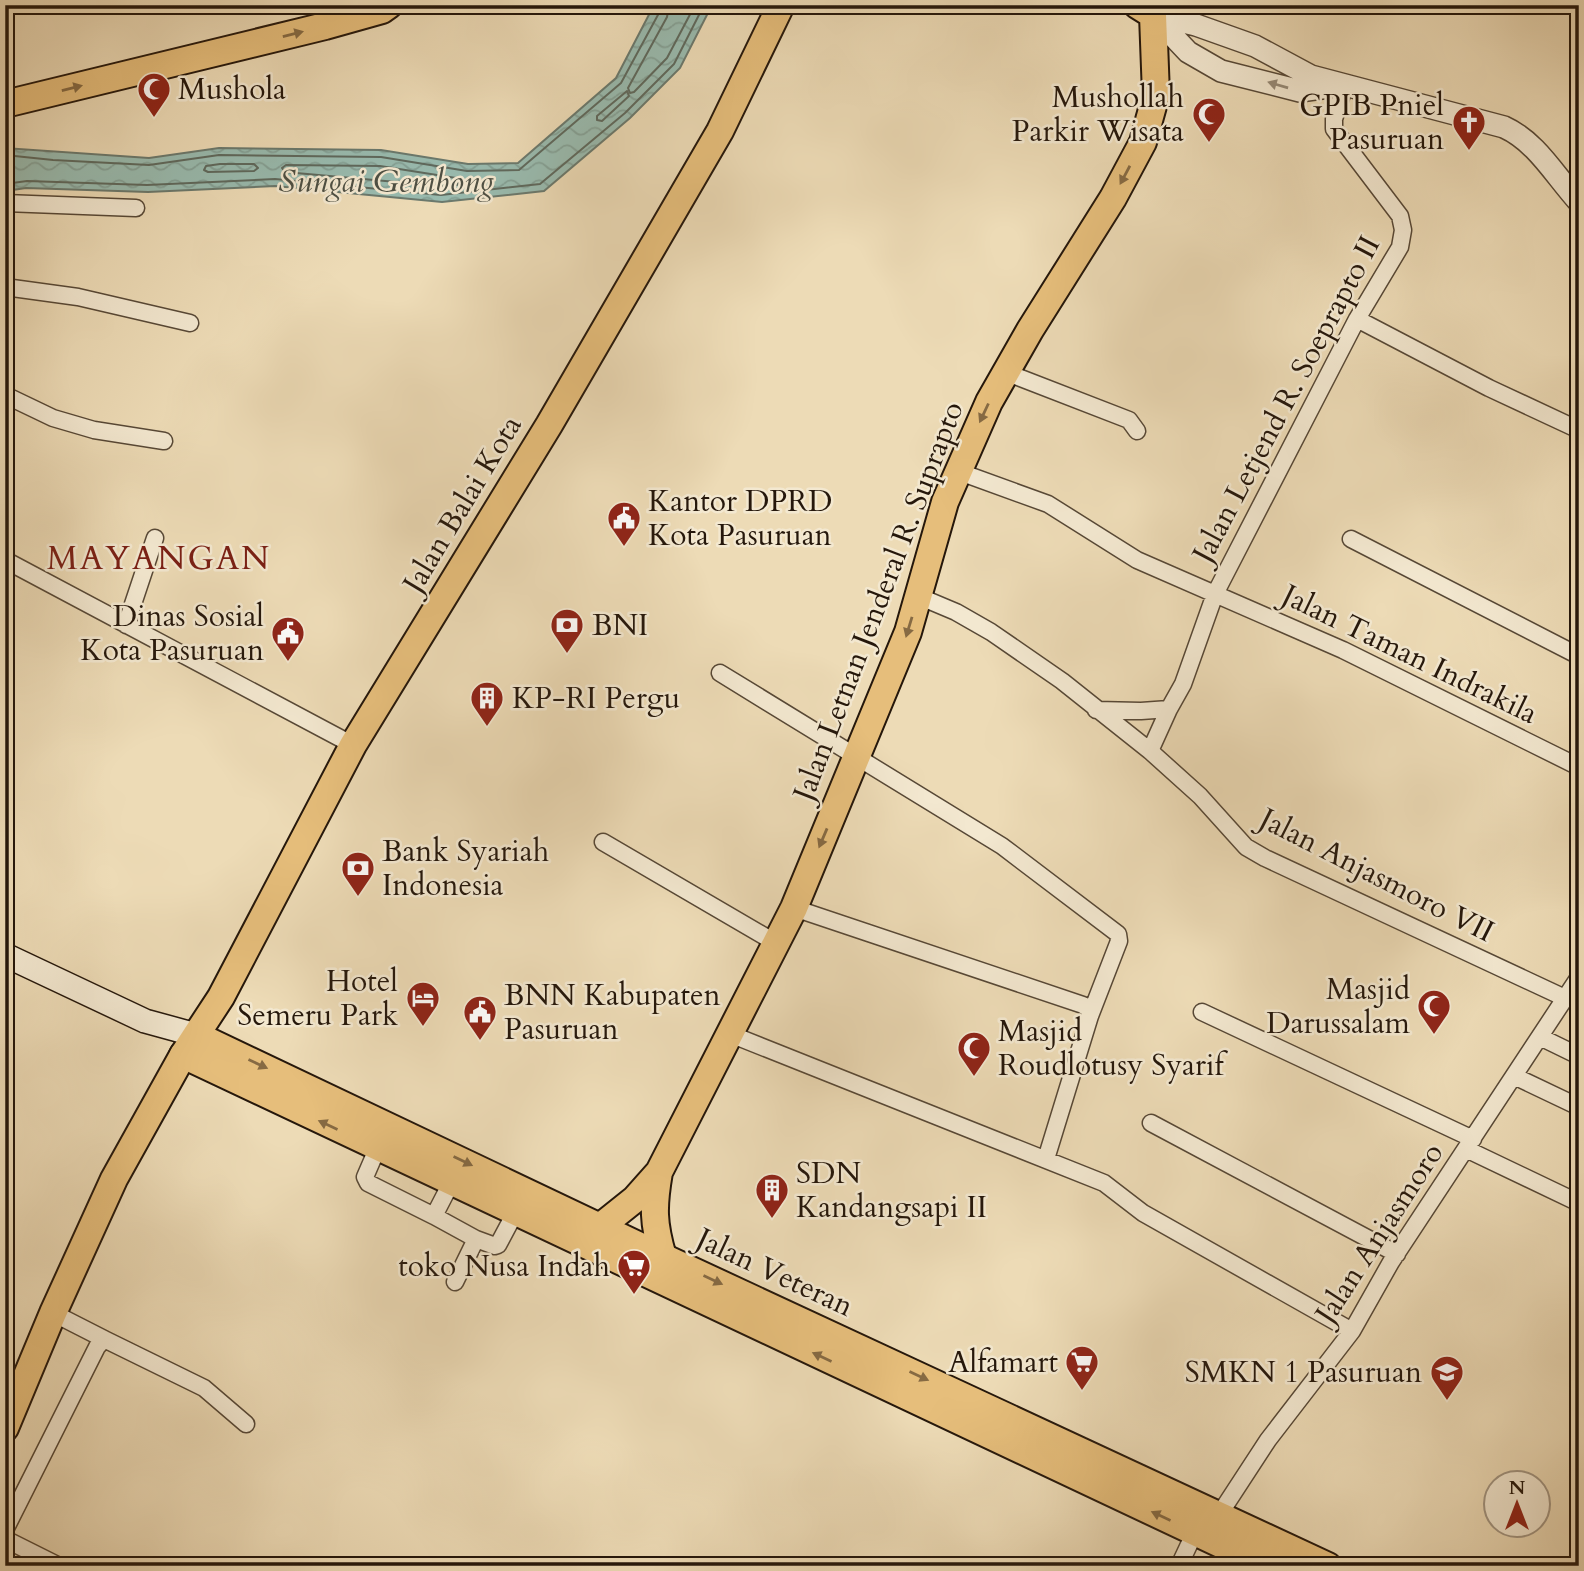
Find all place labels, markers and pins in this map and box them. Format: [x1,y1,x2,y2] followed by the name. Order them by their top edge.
[178,69,286,110] place label: Mushola
[135,70,173,119] mosque icon: Mushola
[1012,77,1185,152] place label: Mushollah Parkir Wisata
[1299,85,1444,160] place label: GPIB Pniel Pasuruan
[1190,95,1228,144] mosque icon: Mushollah Parkir Wisata
[1450,103,1488,152] church icon: GPIB Pniel Pasuruan
[648,481,832,556] place label: Kantor DPRD Kota Pasuruan
[605,499,643,548] public building icon: Kantor DPRD Kota Pasuruan
[80,596,264,671] place label: Dinas Sosial Kota Pasuruan
[592,605,648,646] place label: BNI
[548,606,586,655] bank icon: BNI
[269,614,307,663] public building icon: Dinas Sosial Kota Pasuruan
[512,678,680,719] place label: KP-RI Pergu
[468,679,506,728] building icon: KP-RI Pergu
[382,831,550,906] place label: Bank Syariah Indonesia
[339,849,377,898] bank icon: Bank Syariah Indonesia
[237,961,398,1036] place label: Hotel Semeru Park
[1266,969,1411,1044] place label: Masjid Darussalam
[504,975,721,1050] place label: BNN Kabupaten Pasuruan
[404,979,442,1028] hotel icon: Hotel Semeru Park
[1415,987,1453,1036] mosque icon: Masjid Darussalam
[461,993,499,1042] public building icon: BNN Kabupaten Pasuruan
[998,1011,1228,1086] place label: Masjid Roudlotusy Syarif
[955,1029,993,1078] mosque icon: Masjid Roudlotusy Syarif
[796,1153,987,1228] place label: SDN Kandangsapi II
[753,1171,791,1220] building icon: SDN Kandangsapi II
[398,1246,611,1287] place label: toko Nusa Indah
[615,1247,653,1296] supermarket icon: toko Nusa Indah
[948,1342,1059,1383] place label: Alfamart
[1063,1343,1101,1392] supermarket icon: Alfamart
[1185,1352,1422,1393] place label: SMKN 1 Pasuruan
[1428,1353,1466,1402] school or university icon: SMKN 1 Pasuruan

